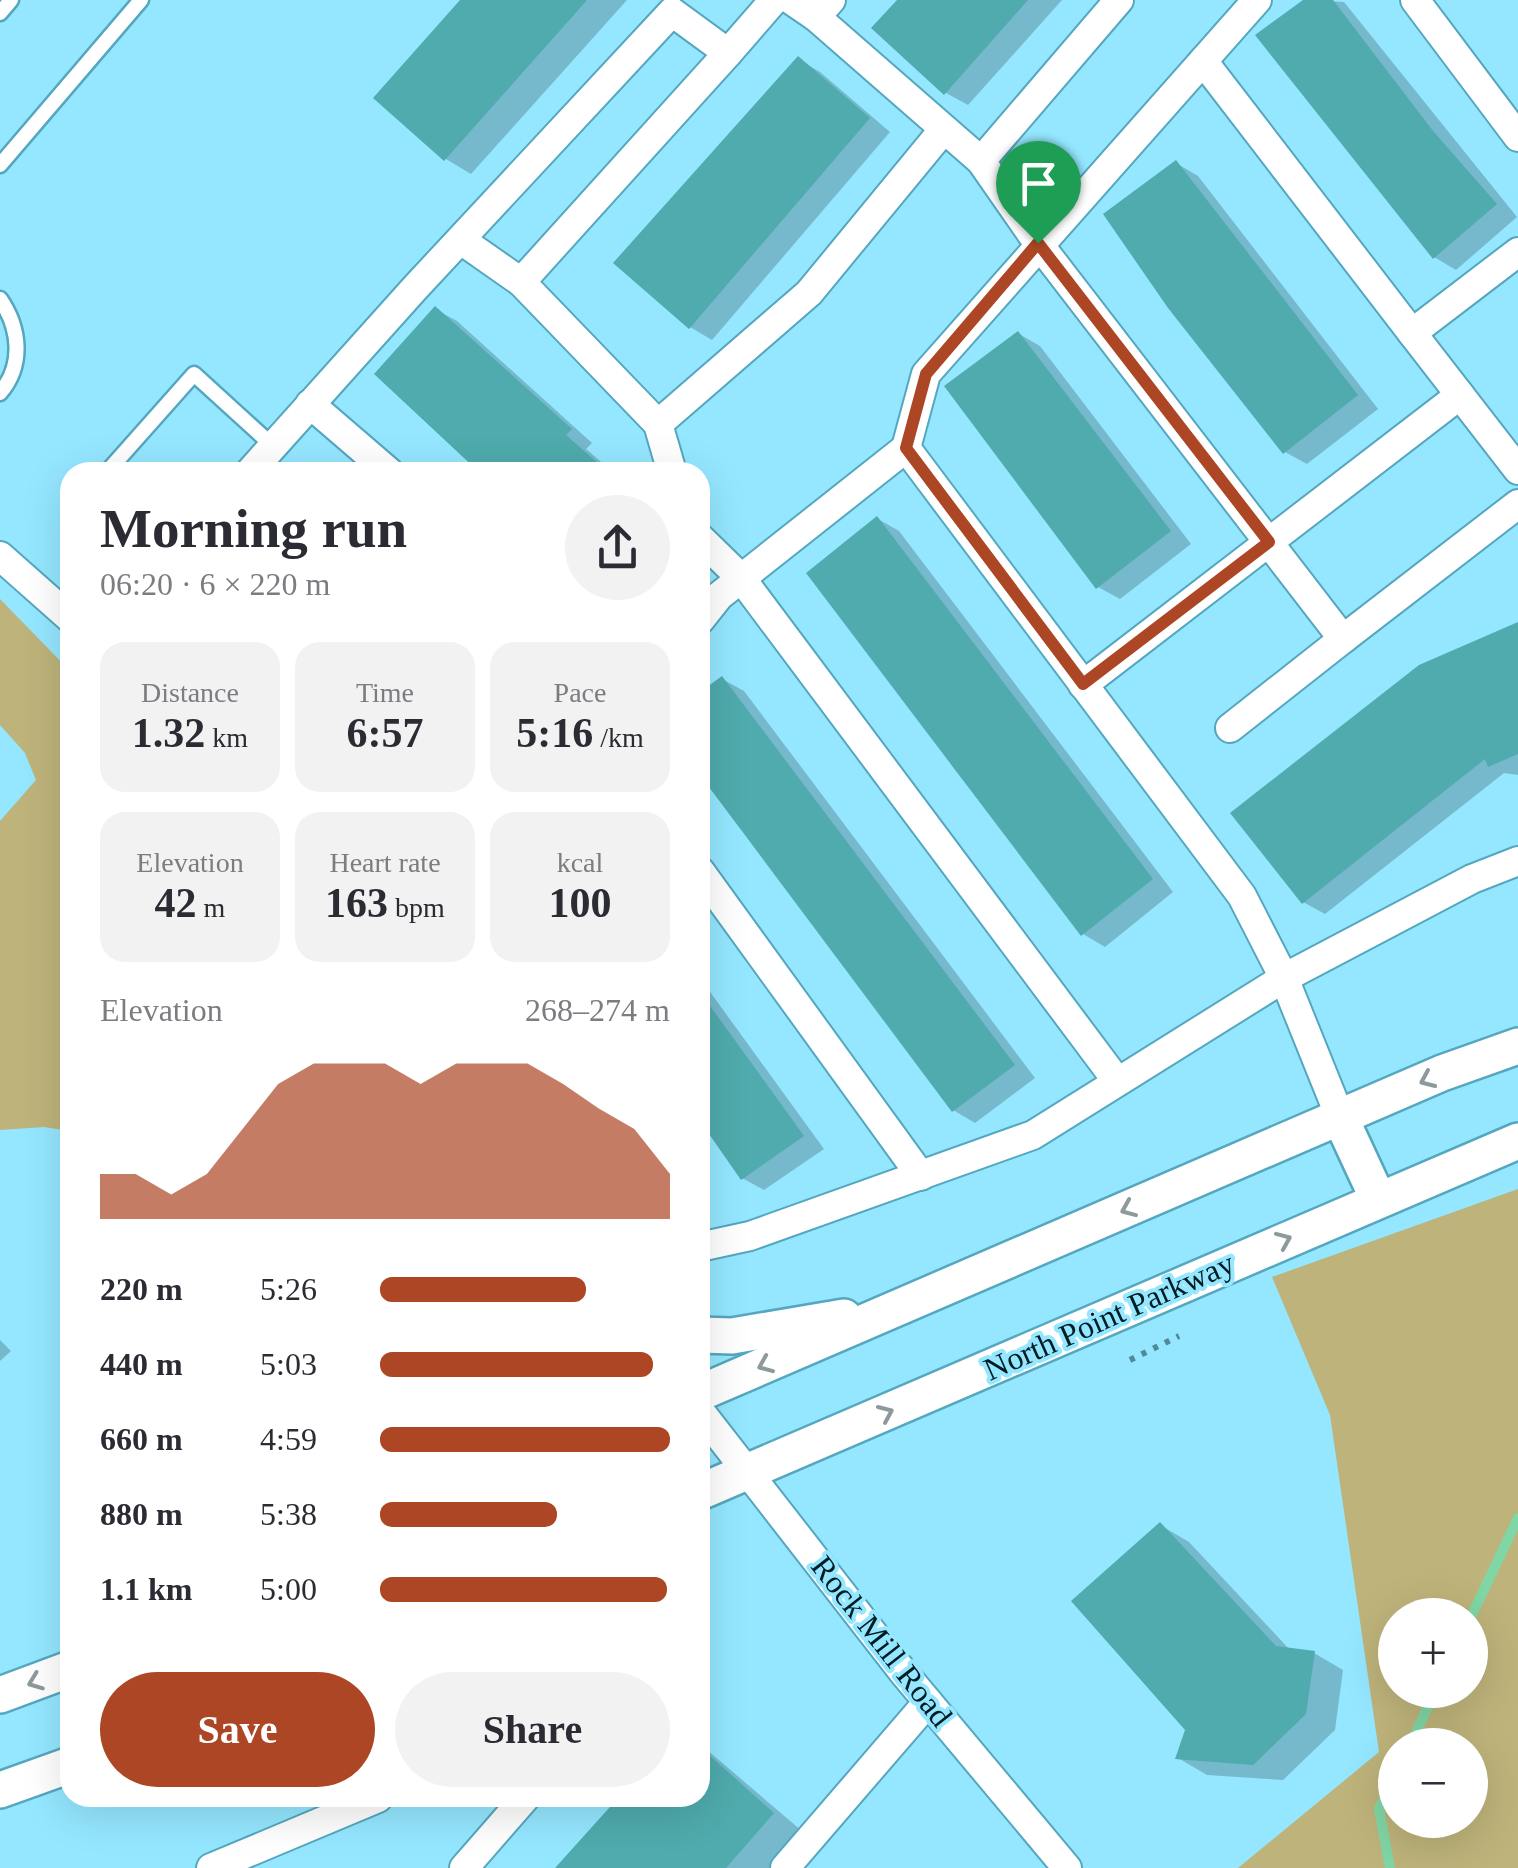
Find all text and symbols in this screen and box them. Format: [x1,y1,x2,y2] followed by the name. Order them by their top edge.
[996,141,1081,244] pin
[1011,156,1066,211] icon: arrive
[565,495,670,600] button: share
[100,498,407,559] text: Morning run
[100,566,330,602] text: 06:20 · 6 × 220 m
[141,677,239,708] text: Distance
[356,677,414,708] text: Time
[554,677,606,708] text: Pace
[132,710,205,756] text: 1.32
[347,710,424,756] text: 6:57
[516,710,593,756] text: 5:16
[205,722,248,753] text: km
[593,722,644,753] text: /km
[136,847,244,878] text: Elevation
[329,847,441,878] text: Heart rate
[557,847,603,878] text: kcal
[155,880,197,926] text: 42
[325,880,388,926] text: 163
[549,880,612,926] text: 100
[197,892,225,923] text: m
[388,892,445,923] text: bpm
[100,992,223,1028] text: Elevation
[525,992,670,1028] text: 268–274 m
[1419,1068,1437,1088] one-way arrow
[1120,1197,1138,1217] one-way arrow
[1274,1232,1292,1252] one-way arrow
[978,1245,1240,1387] street label: North Point Parkway
[100,1271,183,1307] text: 220 m
[260,1271,317,1307] text: 5:26
[100,1346,183,1382] text: 440 m
[260,1346,317,1382] text: 5:03
[758,1353,776,1373] one-way arrow
[876,1405,894,1425] one-way arrow
[100,1421,183,1457] text: 660 m
[260,1421,317,1457] text: 4:59
[100,1496,183,1532] text: 880 m
[260,1496,317,1532] text: 5:38
[804,1549,960,1733] street label: Rock Mill Road
[100,1571,192,1607] text: 1.1 km
[260,1571,317,1607] text: 5:00
[1378,1598,1488,1838] map controls
[1378,1598,1488,1708] button: +
[27,1670,45,1690] one-way arrow
[100,1672,375,1787] button: Save
[395,1672,670,1787] button: Share
[1378,1728,1488,1838] button: −

